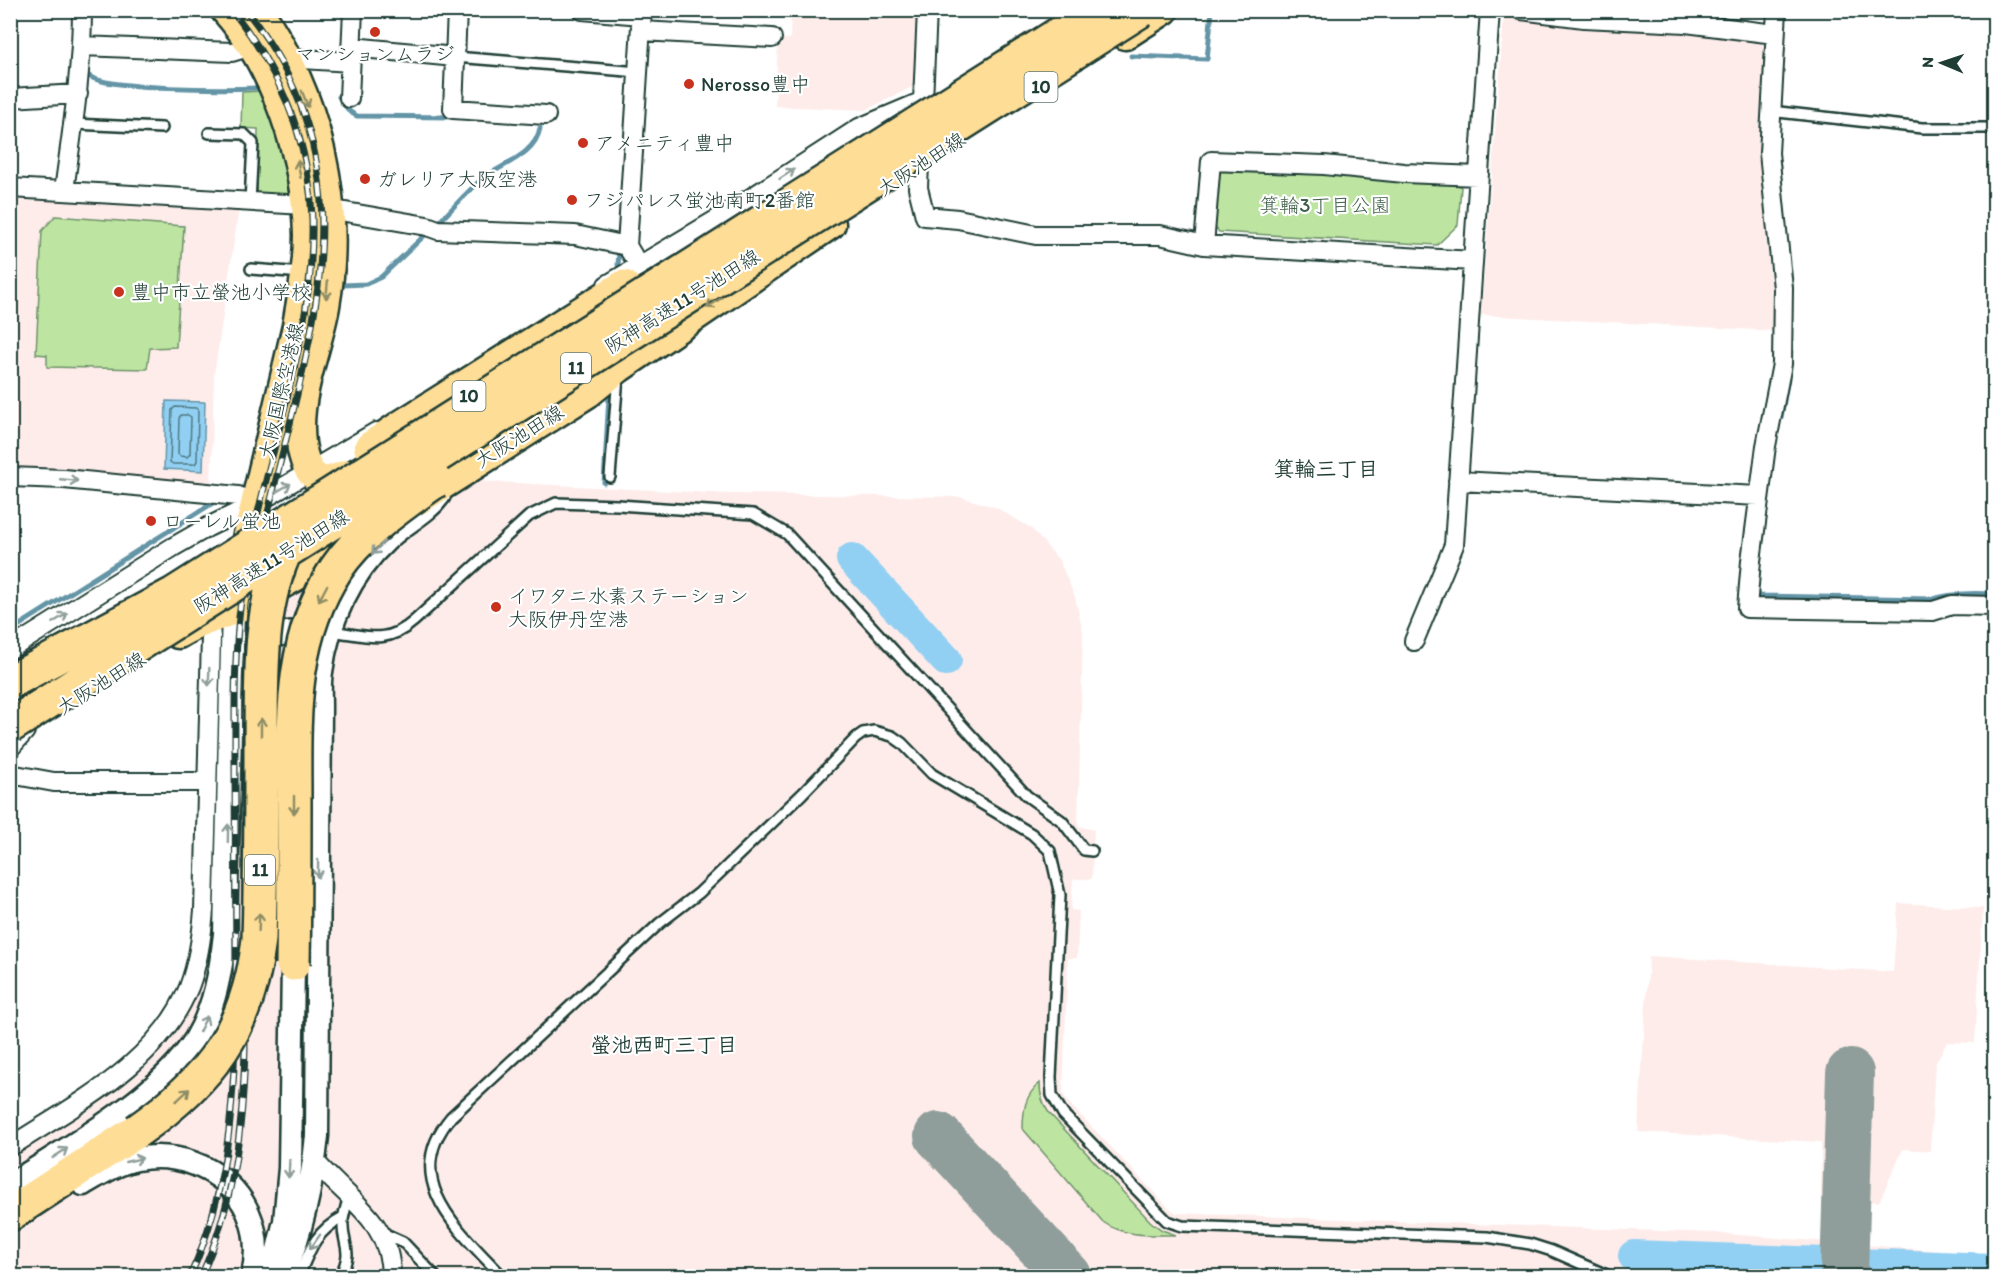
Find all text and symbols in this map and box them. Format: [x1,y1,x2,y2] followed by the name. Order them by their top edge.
[368,25,382,39] marker: マンションムラジ
[1912,33,1972,93] north arrow
[296,42,454,66] place label: マンションムラジ
[1918,57,1937,68] text: N
[701,72,810,96] place label: Nerosso豊中
[1024,72,1058,102] road number: 10
[682,77,696,91] marker: Nerosso豊中
[300,89,311,108] one-way arrow
[873,127,969,201] street label: 大阪池田線
[595,131,734,155] place label: アメニティ豊中
[576,136,590,150] marker: アメニティ豊中
[293,159,304,179] one-way arrow
[377,167,537,191] place label: ガレリア大阪空港
[778,168,795,180] one-way arrow
[358,172,372,186] marker: ガレリア大阪空港
[584,188,815,212] place label: フジパレス蛍池南町2番館
[565,193,579,207] marker: フジパレス蛍池南町2番館
[1260,193,1390,217] park label: 箕輪3丁目公園
[600,244,764,358] street label: 阪神高速11号池田線
[131,280,311,304] place label: 豊中市立螢池小学校
[321,280,332,300] one-way arrow
[112,285,126,299] marker: 豊中市立螢池小学校
[707,297,723,309] one-way arrow
[254,320,308,462] street label: 大阪国際空港線
[561,353,591,383] road number: 11
[452,381,486,411] road number: 10
[470,399,568,473] street label: 大阪池田線
[1274,456,1379,481] district label: 箕輪三丁目
[58,474,78,485] one-way arrow
[274,482,291,494] one-way arrow
[189,504,353,618] street label: 阪神高速11号池田線
[163,509,281,533] place label: ローレル蛍池
[144,514,158,528] marker: ローレル蛍池
[370,541,385,556] one-way arrow
[316,584,328,602] one-way arrow
[508,584,749,631] place label: イワタニ水素ステーション 大阪伊丹空港
[489,600,503,614] marker: イワタニ水素ステーション 大阪伊丹空港
[51,611,68,623] one-way arrow
[52,646,150,720] street label: 大阪池田線
[204,667,215,687] one-way arrow
[256,718,267,738] one-way arrow
[288,794,300,814] one-way arrow
[222,823,234,843] one-way arrow
[245,855,275,885] road number: 11
[312,859,324,879] one-way arrow
[254,913,265,933] one-way arrow
[197,1016,209,1034] one-way arrow
[591,1032,738,1057] district label: 螢池西町三丁目
[175,1088,190,1102] one-way arrow
[51,1147,68,1159] one-way arrow
[124,1154,143,1166] one-way arrow
[284,1159,295,1178] one-way arrow
[309,1234,321,1250] one-way arrow

